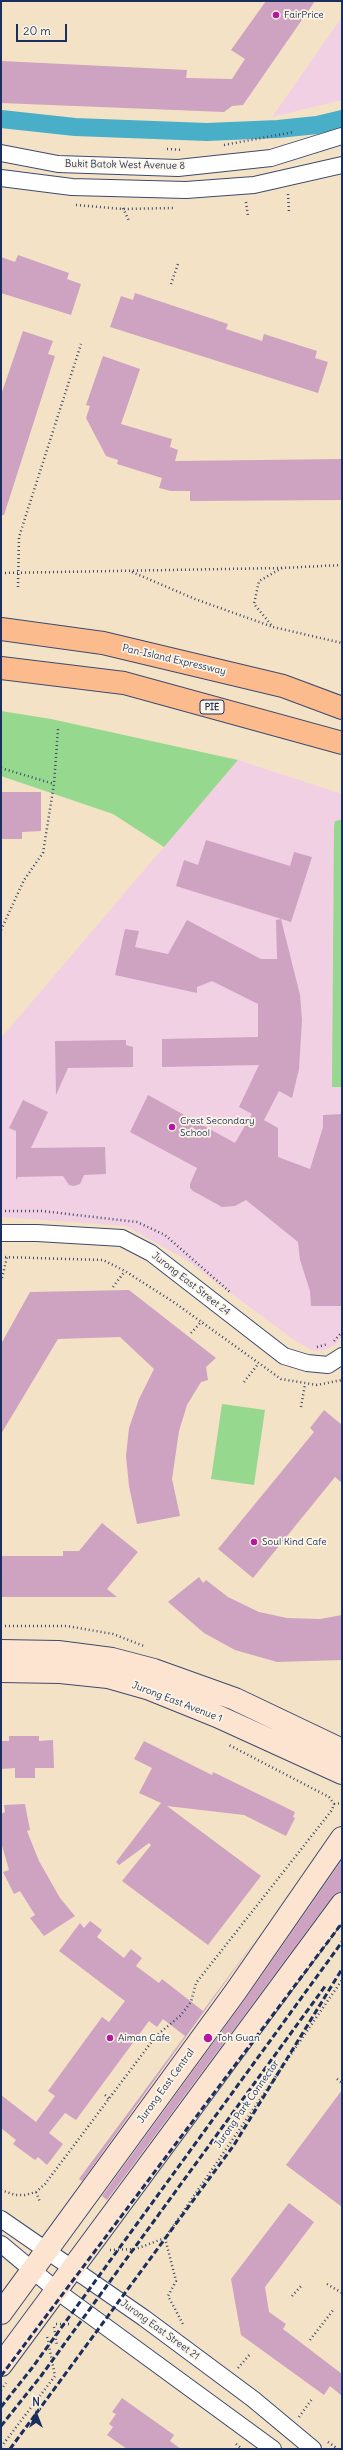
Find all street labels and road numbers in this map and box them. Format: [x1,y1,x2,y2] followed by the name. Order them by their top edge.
[65,158,185,172] street label: Bukit Batok West Avenue 8
[121,642,227,678] street label: Pan-Island Expressway
[200,700,224,714] road number: PIE
[149,1250,233,1318] street label: Jurong East Street 24
[130,1679,224,1725] street label: Jurong East Avenue 1
[135,2047,197,2125] street label: Jurong East Central
[212,2058,282,2150] street label: Jurong Park Connector
[118,2297,202,2363] street label: Jurong East Street 21

